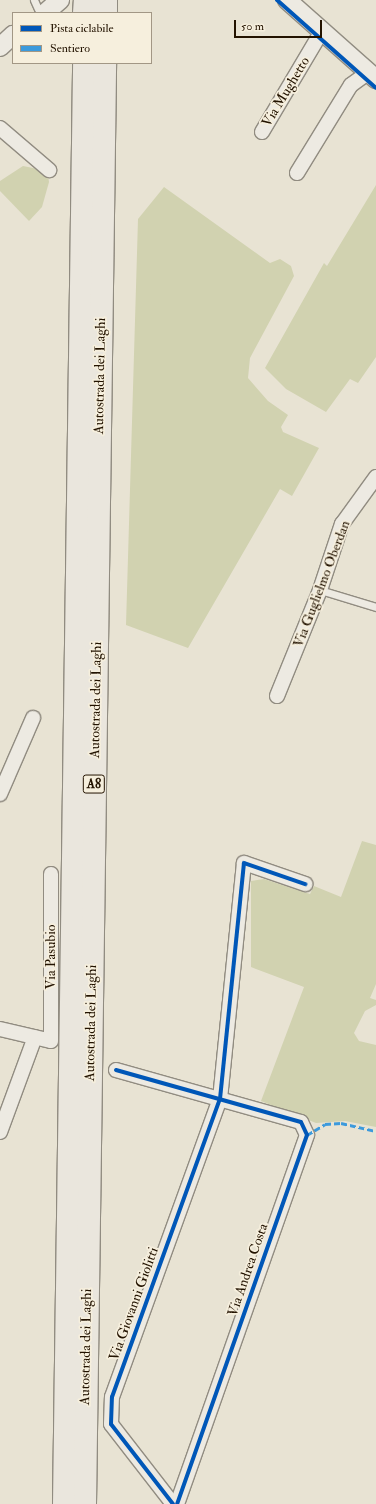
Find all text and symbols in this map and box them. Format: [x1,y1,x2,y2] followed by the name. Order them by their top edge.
[12,12,152,64] legend
[236,12,324,38] scale bar
[241,19,264,34] text: 50 m
[50,21,114,36] text: Pista ciclabile
[50,41,90,56] text: Sentiero
[259,54,313,130] street label: Via Mughetto
[91,318,109,434] street label: Autostrada dei Laghi
[290,518,354,650] street label: Via Guglielmo Oberdan
[87,642,105,758] street label: Autostrada dei Laghi
[82,773,106,795] road number: A8
[43,924,59,990] street label: Via Pasubio
[82,965,100,1081] street label: Autostrada dei Laghi
[224,1221,272,1319] street label: Via Andrea Costa
[106,1245,162,1363] street label: Via Giovanni Giolitti
[77,1289,95,1405] street label: Autostrada dei Laghi

